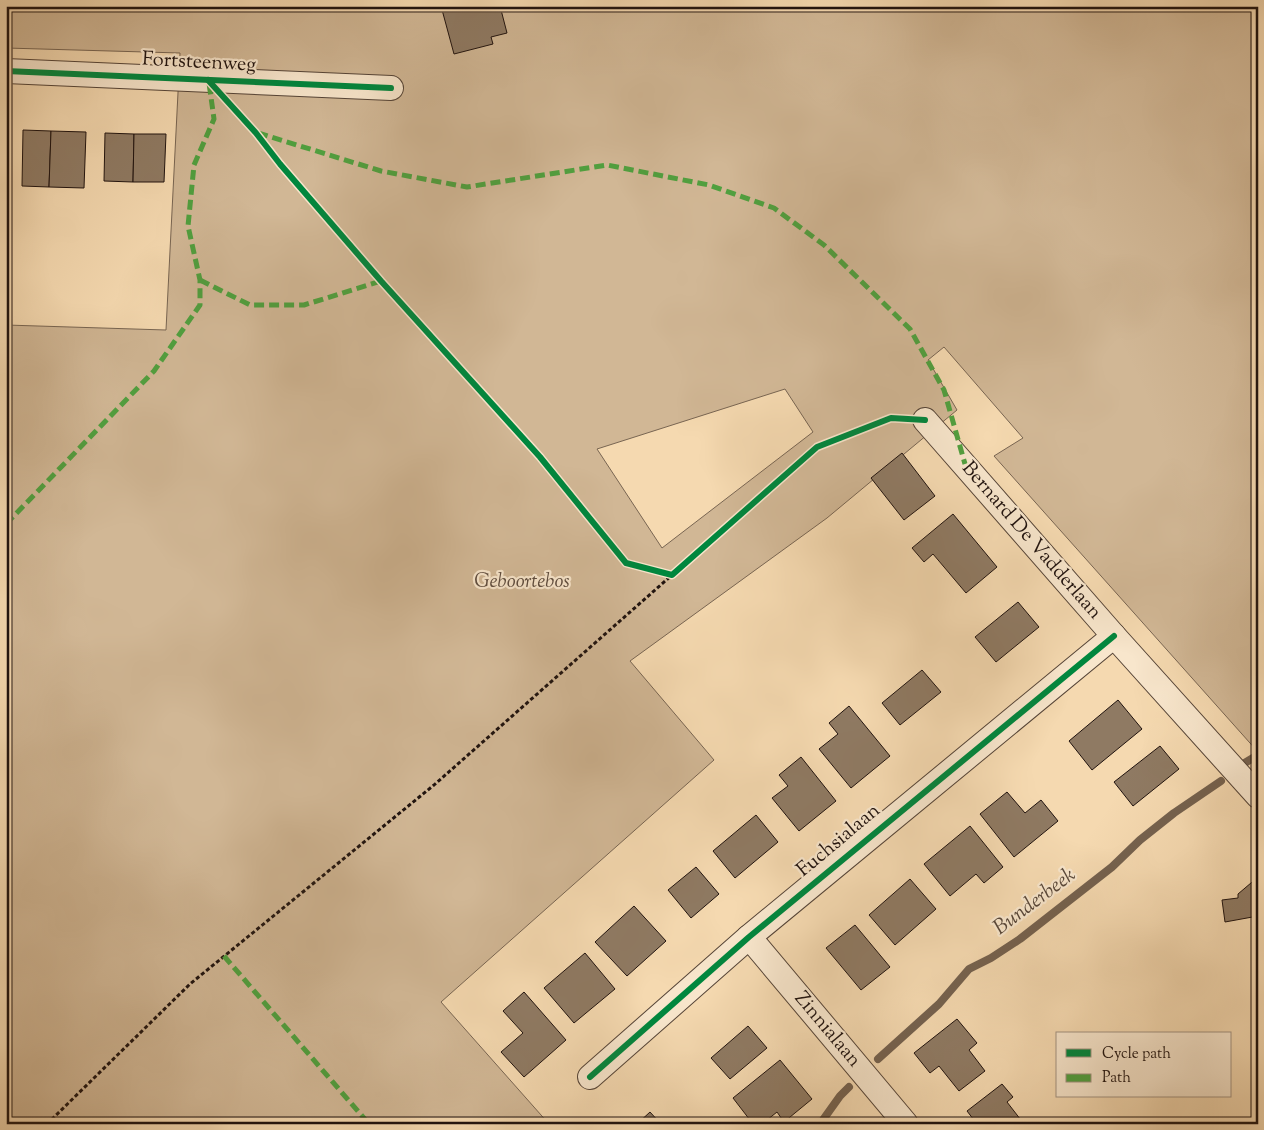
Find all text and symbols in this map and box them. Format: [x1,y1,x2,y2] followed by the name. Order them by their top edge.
[141,46,257,80] street label: Fortsteenweg
[954,456,1108,627] street label: Bernard De Vadderlaan
[474,568,570,597] park label: Geboortebos
[791,797,887,885] street label: Fuchsialaan
[988,861,1083,943] water label: Bunderbeek
[787,986,868,1074] street label: Zinnialaan
[1056,1032,1232,1098] legend
[1102,1044,1171,1065] text: Cycle path
[1102,1068,1131,1089] text: Path

